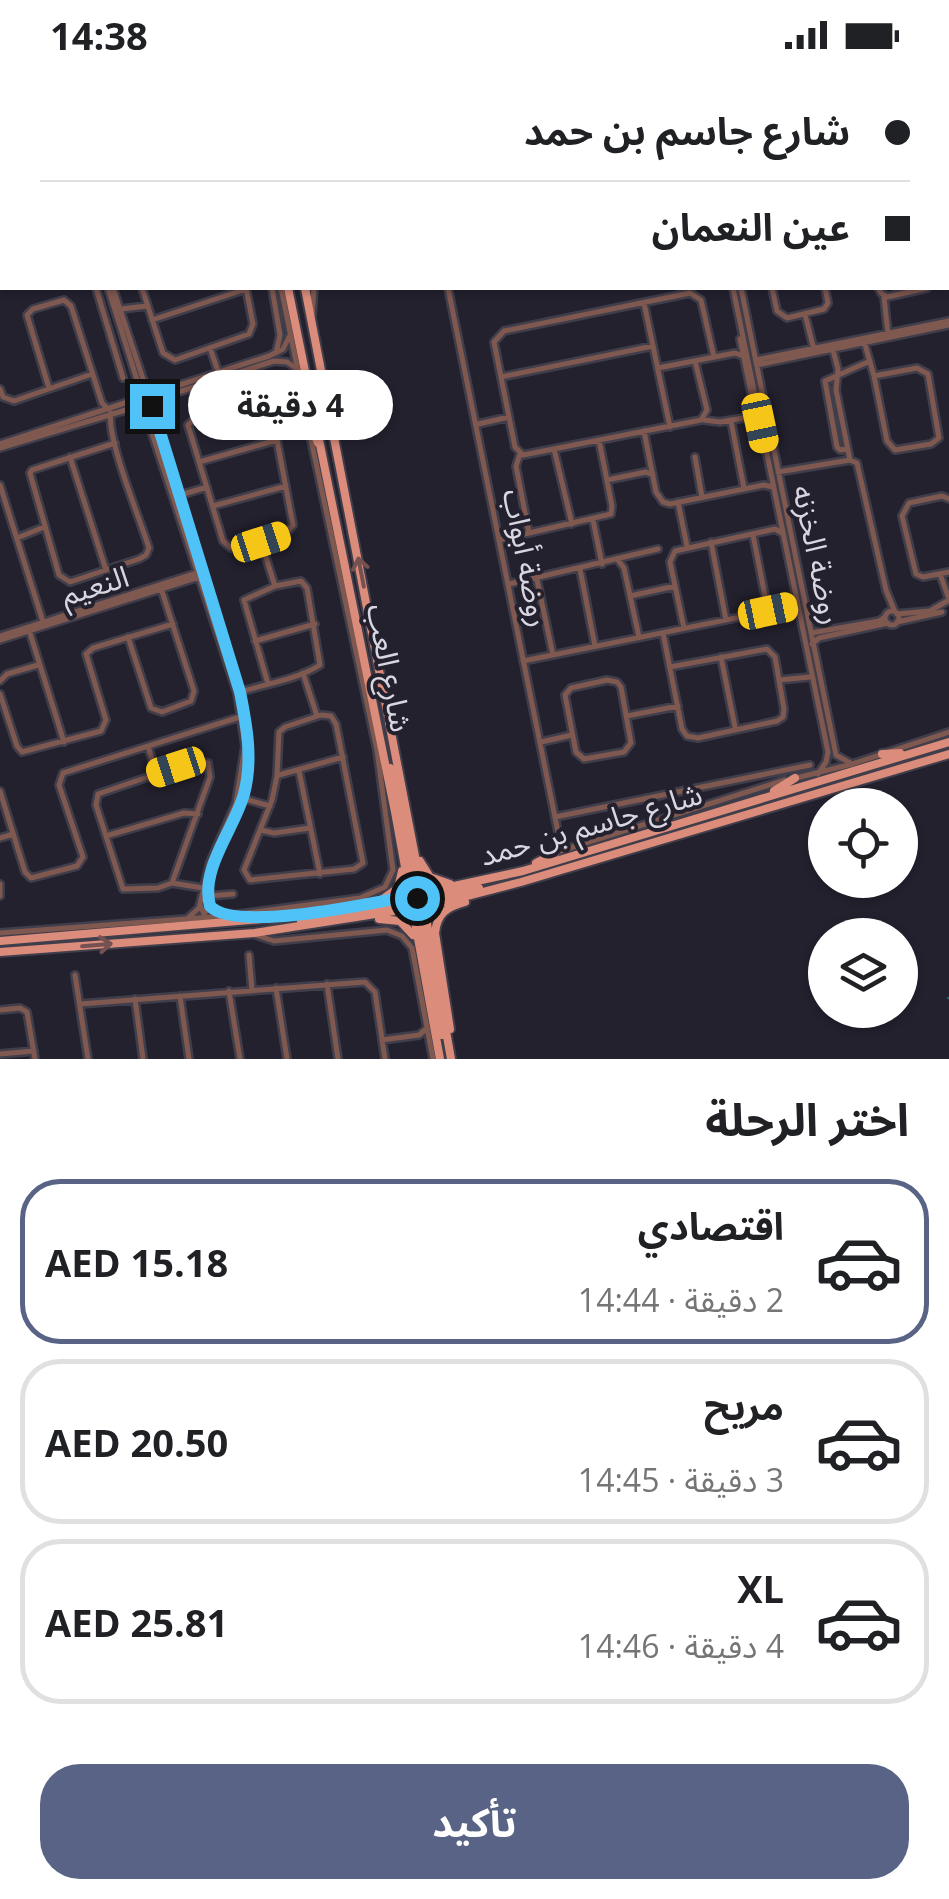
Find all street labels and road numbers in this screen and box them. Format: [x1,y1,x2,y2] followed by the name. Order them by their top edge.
[784,481,853,628] street label: روضة الخزنه
[494,485,561,630] street label: روضة أبواب
[56,555,135,618] street label: النعيم
[355,600,423,736] street label: شارع العب
[475,772,708,879] street label: شارع جاسم بن حمد

